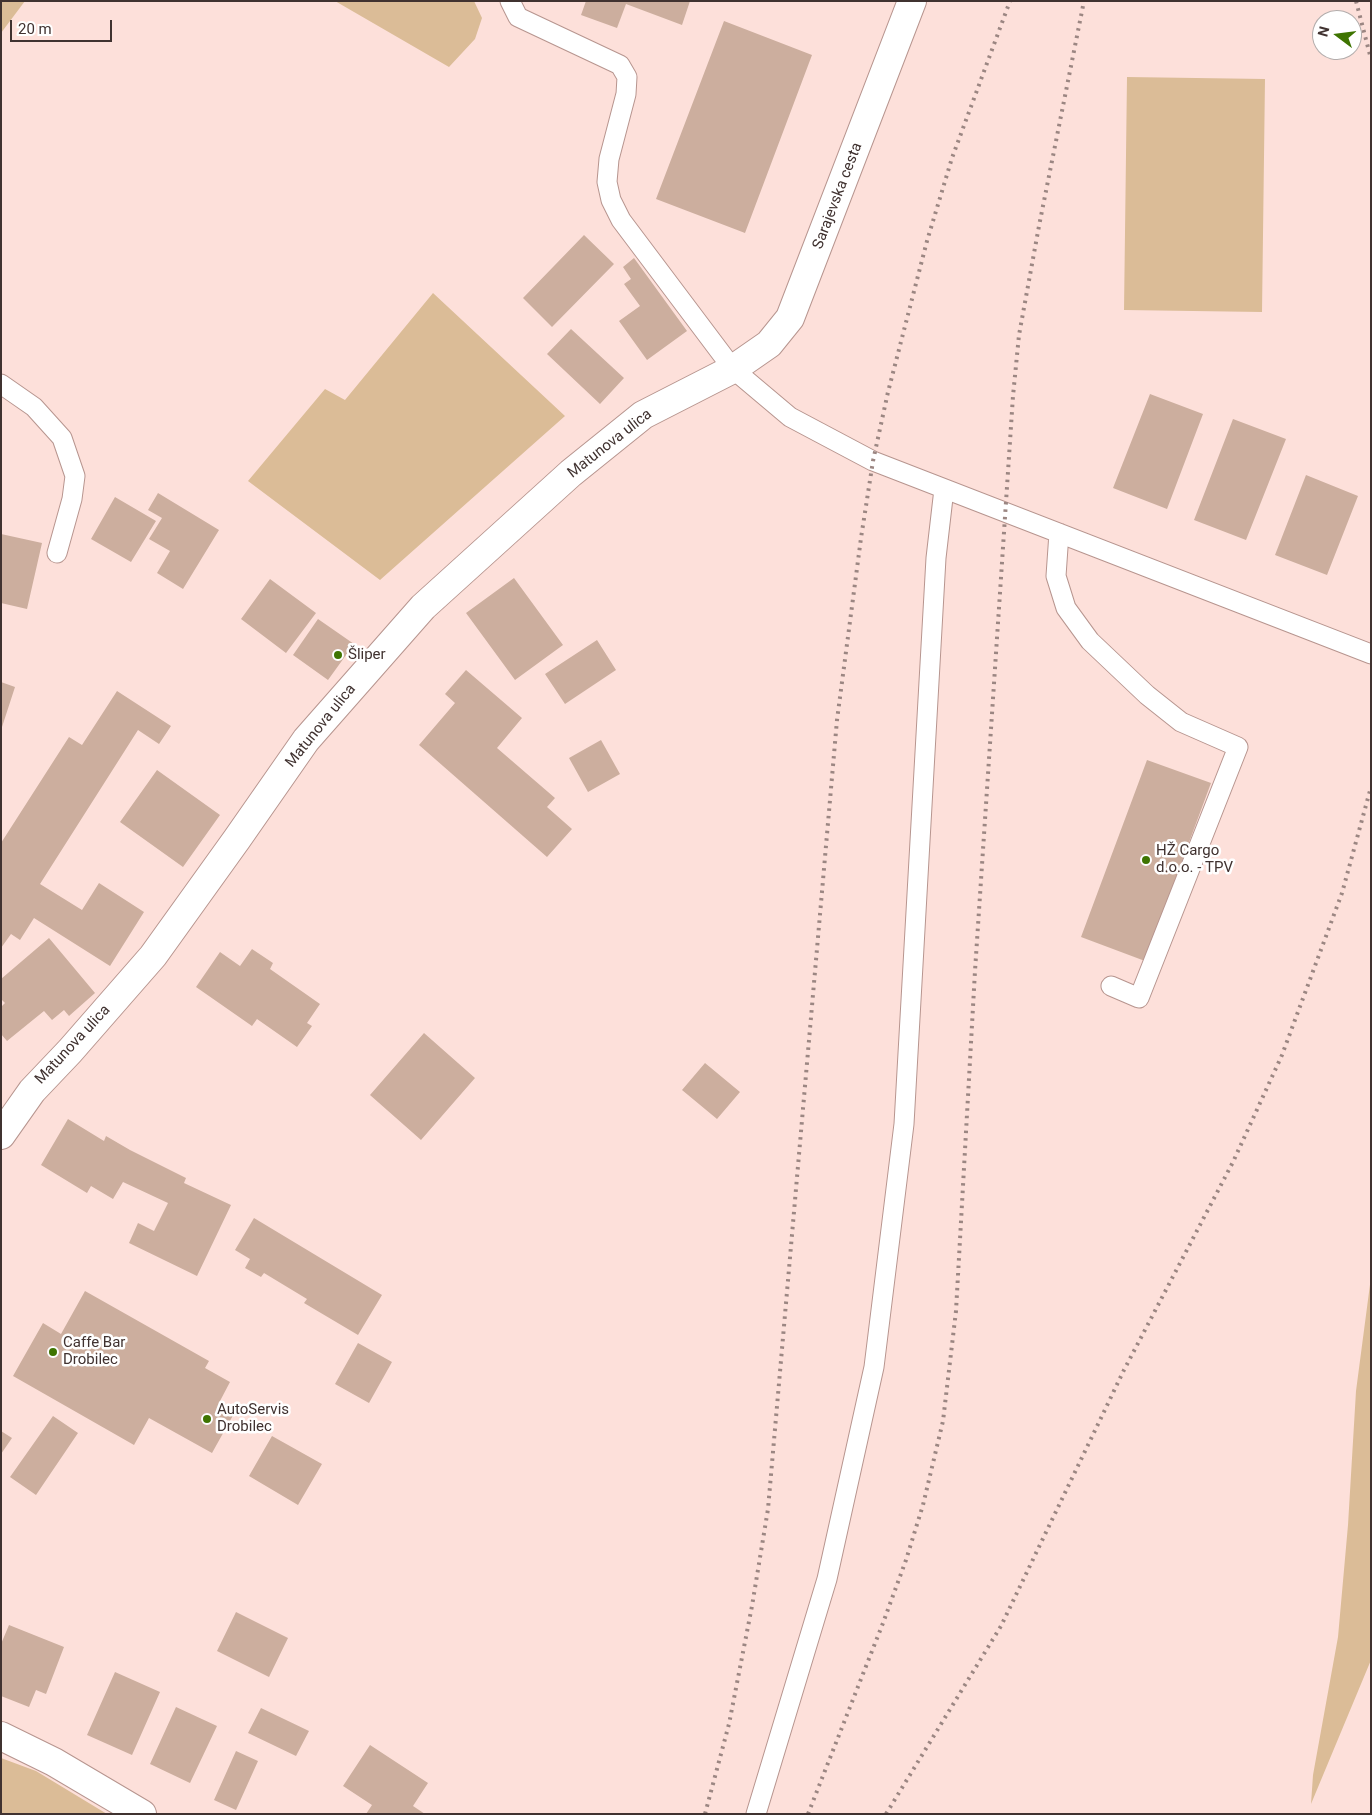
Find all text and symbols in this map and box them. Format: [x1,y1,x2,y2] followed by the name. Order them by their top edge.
[12,10,115,42] scale bar
[1312,10,1362,60] north arrow
[18,20,52,38] text: 20 m
[1314,25,1332,38] text: N
[809,140,867,252] street label: Sarajevska cesta
[564,406,656,482] street label: Matunova ulica
[348,646,386,664] place label: Šliper
[332,649,344,661] marker: Šliper
[282,681,360,771] street label: Matunova ulica
[1156,842,1233,877] place label: HŽ Cargo d.o.o. - TPV
[1140,854,1152,866] marker: HŽ Cargo d.o.o. - TPV
[32,1002,114,1088] street label: Matunova ulica
[63,1334,125,1369] place label: Caffe Bar Drobilec
[47,1346,59,1358] marker: Caffe Bar Drobilec
[217,1401,289,1436] place label: AutoServis Drobilec
[201,1413,213,1425] marker: AutoServis Drobilec

